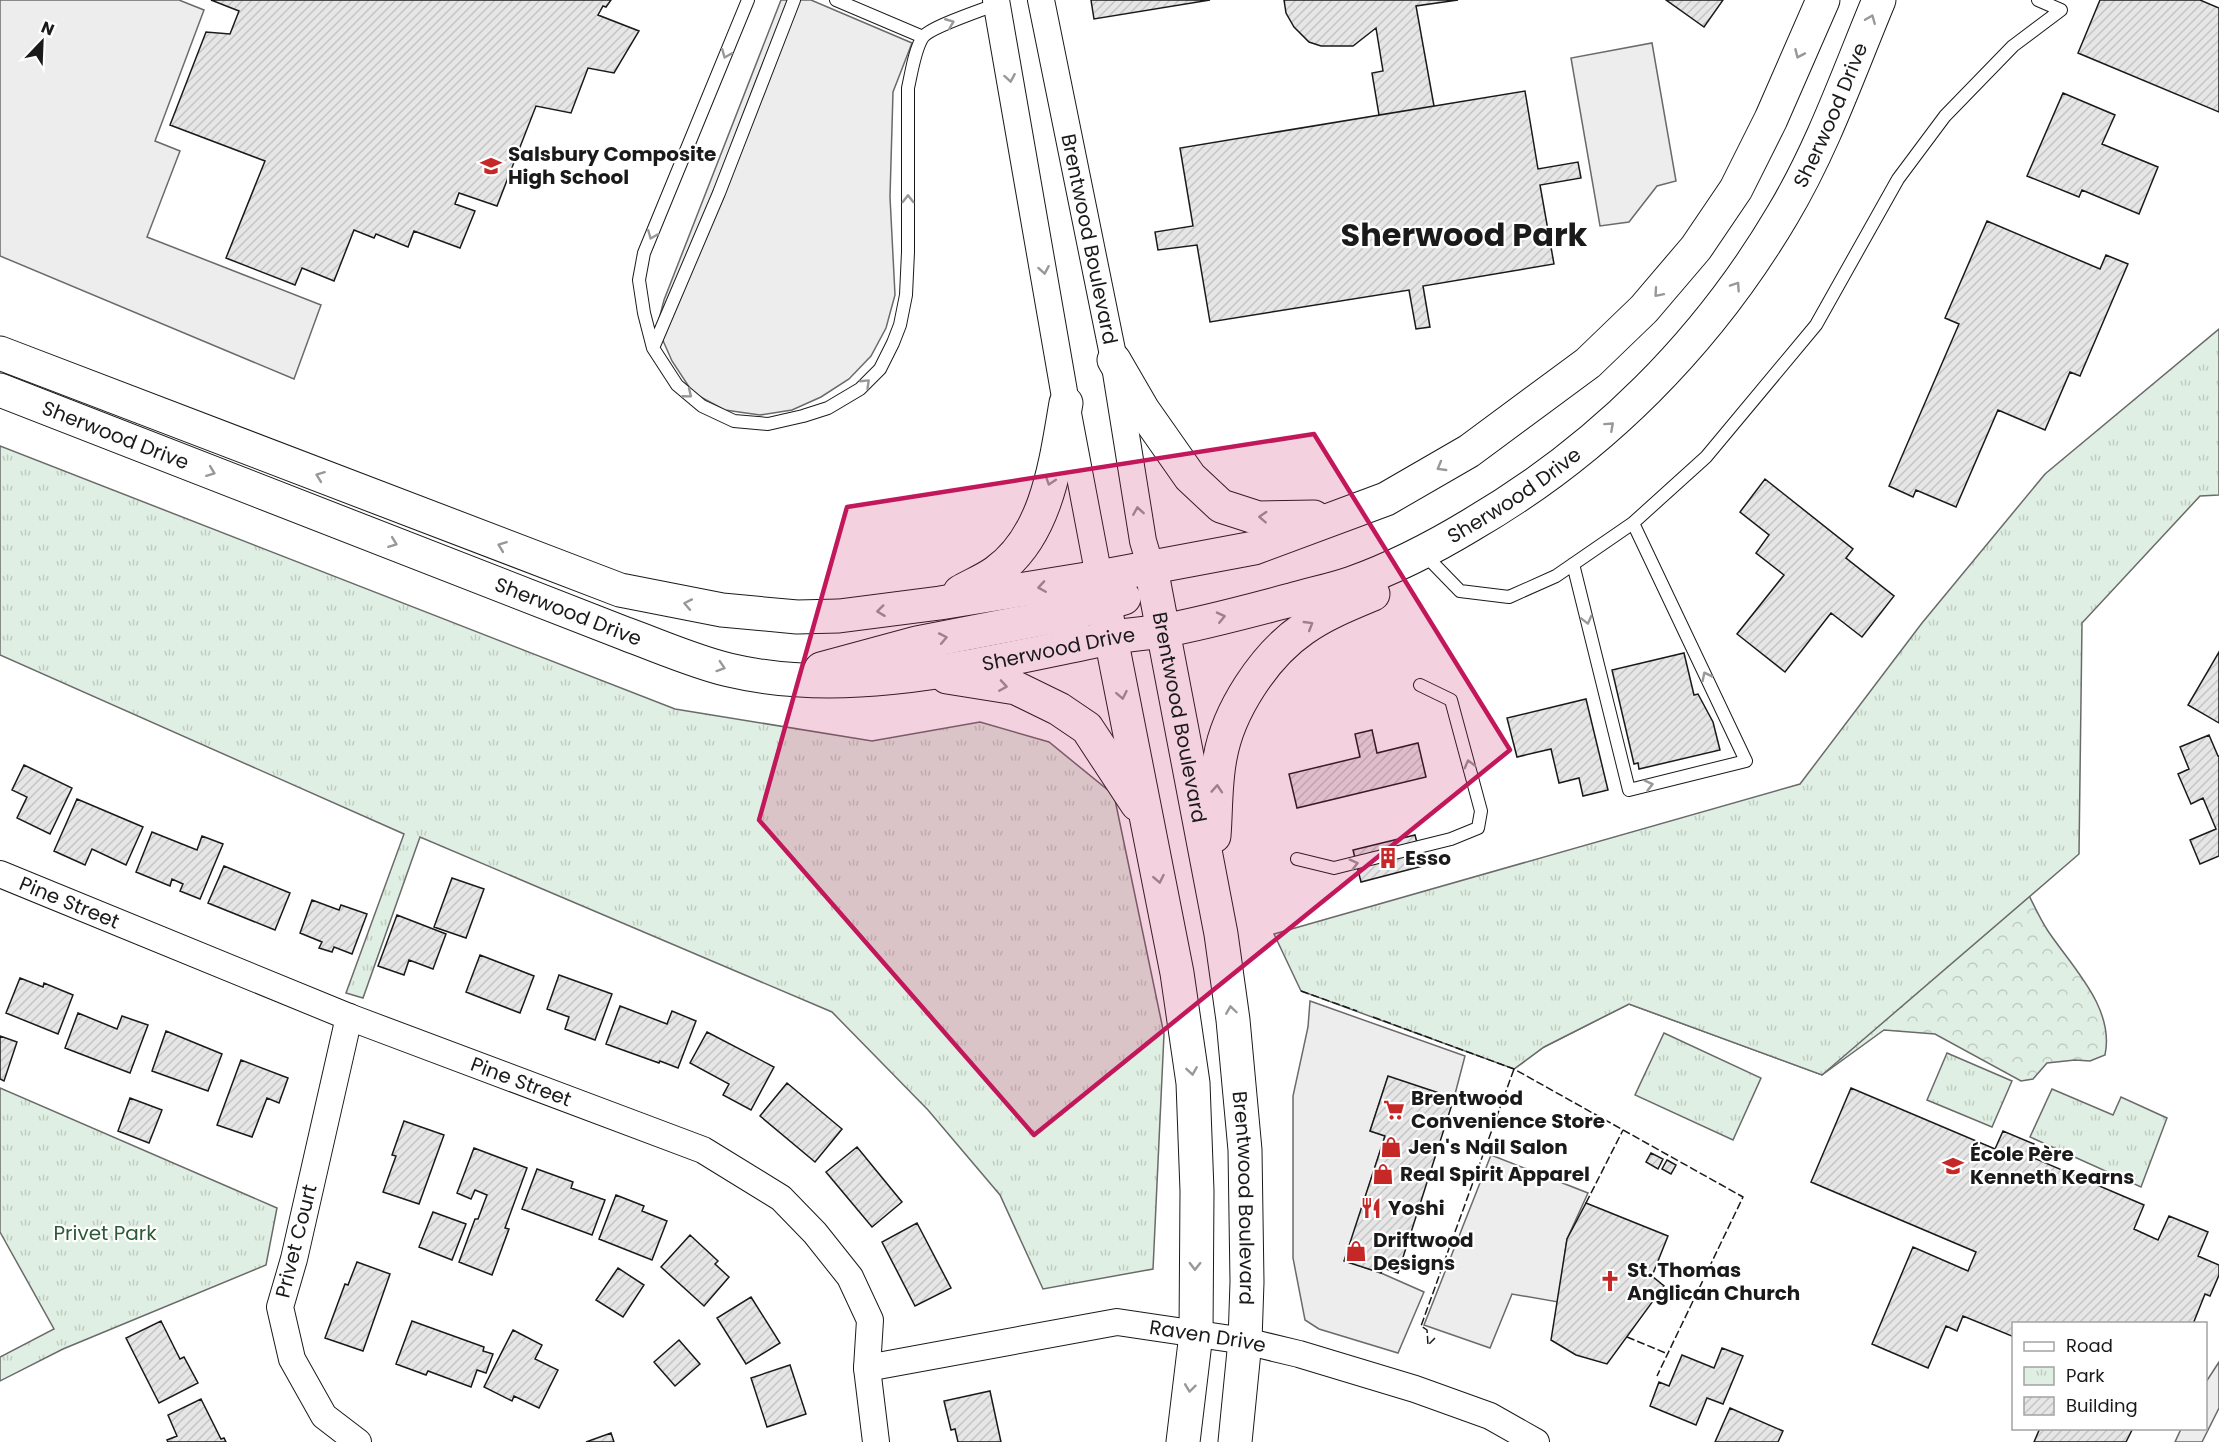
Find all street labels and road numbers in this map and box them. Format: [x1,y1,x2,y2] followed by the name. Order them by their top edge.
[1786,38,1874,192] street label: Sherwood Drive
[1054,131,1124,347] street label: Brentwood Boulevard
[38,394,193,476] street label: Sherwood Drive
[1442,440,1587,550] street label: Sherwood Drive
[491,570,646,653] street label: Sherwood Drive
[1146,610,1213,825] street label: Brentwood Boulevard
[980,620,1137,678] street label: Sherwood Drive
[15,869,124,935] street label: Pine Street
[467,1050,575,1113] street label: Pine Street
[1226,1090,1261,1305] street label: Brentwood Boulevard
[268,1181,324,1301] street label: Privet Court
[1148,1313,1269,1360] street label: Raven Drive

